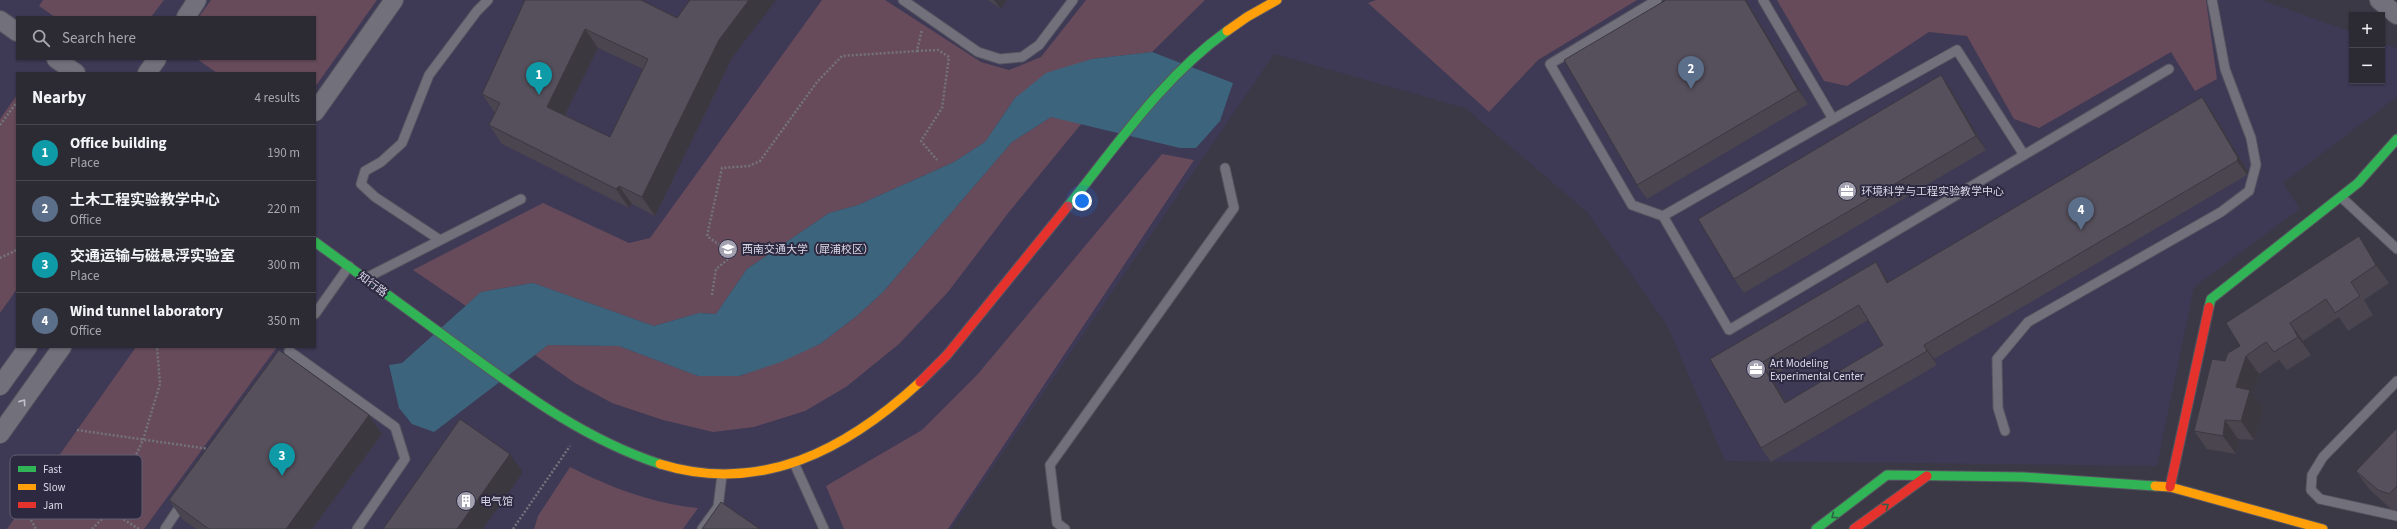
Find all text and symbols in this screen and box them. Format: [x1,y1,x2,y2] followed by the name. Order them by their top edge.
[2349,12,2385,84] map controls
[2349,12,2385,48] button: +
[16,16,316,60] search box
[30,27,52,49] icon: search
[62,28,136,49] text: Search here
[2349,48,2385,84] button: −
[1678,56,1704,89] pin: 2
[526,62,552,95] pin: 1
[32,86,86,110] text: Nearby
[255,89,300,107] text: 4 results
[70,133,167,154] text: Office building
[42,144,48,162] text: 1
[267,144,300,162] text: 190 m
[70,154,99,172] text: Place
[1836,180,1858,202] office icon: 环境科学与工程实验教学中心
[1861,184,2004,199] place label: 环境科学与工程实验教学中心
[70,190,220,211] text: 土木工程实验教学中心
[1072,191,1092,211] your location
[2068,197,2094,230] pin: 4
[42,200,48,218] text: 2
[267,200,300,218] text: 220 m
[70,211,101,229] text: Office
[717,238,739,260] school or university icon: 西南交通大学（犀浦校区）
[742,242,874,257] place label: 西南交通大学（犀浦校区）
[70,246,235,267] text: 交通运输与磁悬浮实验室
[42,256,48,274] text: 3
[267,256,300,274] text: 300 m
[70,267,99,285] text: Place
[355,269,390,300] street label: 知行路
[70,301,223,322] text: Wind tunnel laboratory
[42,312,48,330] text: 4
[267,312,300,330] text: 350 m
[70,322,101,340] text: Office
[1770,356,1864,384] place label: Art Modeling Experimental Center
[1745,358,1767,380] office icon: Art Modeling Experimental Center
[18,399,26,406] one-way arrow
[269,443,295,476] pin: 3
[10,455,142,519] legend
[43,462,62,477] text: Fast
[43,480,66,495] text: Slow
[455,490,477,512] building icon: 电气馆
[480,494,513,509] place label: 电气馆
[43,498,63,513] text: Jam
[1881,504,1888,511] one-way arrow
[1831,511,1838,518] one-way arrow

